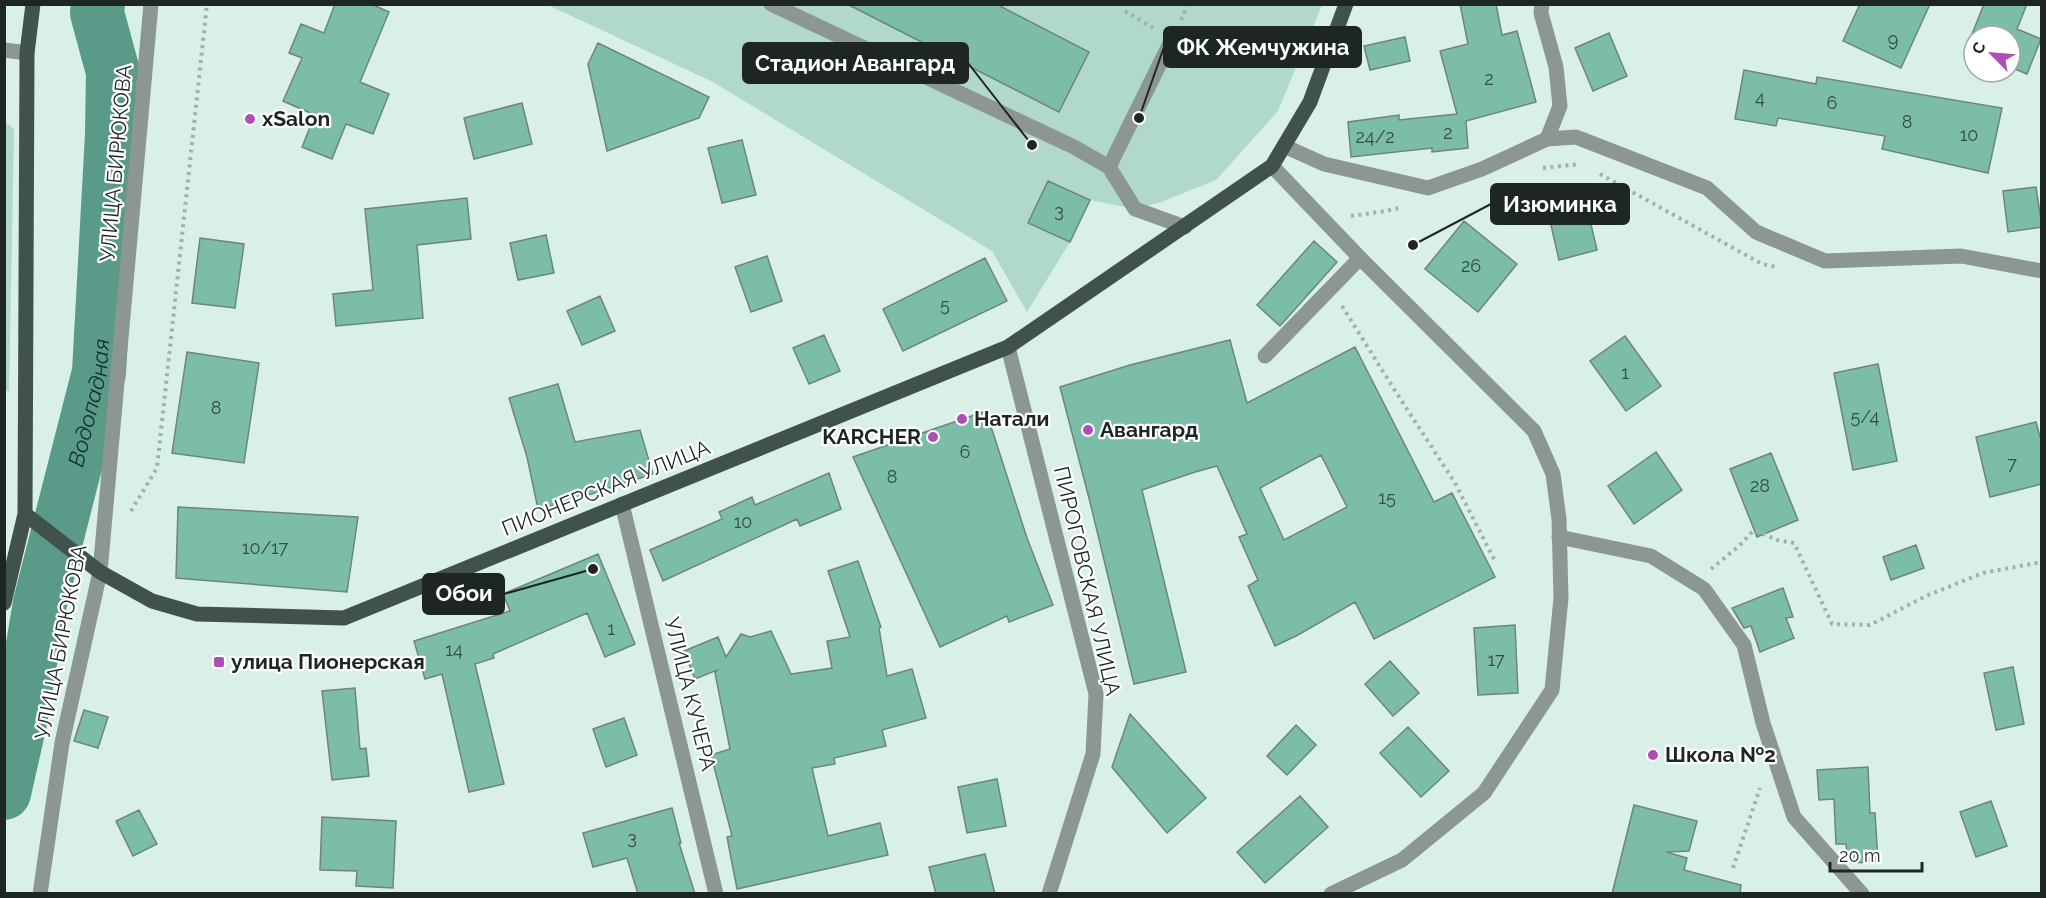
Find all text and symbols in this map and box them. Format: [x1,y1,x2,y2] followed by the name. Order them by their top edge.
[1962,24,2022,84] north arrow
[1164,27,1361,67] callout: ФК Жемчужина
[1888,29,1898,50] house number: 9
[1177,34,1349,60] text: ФК Жемчужина
[1968,39,1990,57] text: С
[743,43,968,83] callout: Стадион Авангард
[755,50,955,76] text: Стадион Авангард
[94,63,137,263] street label: УЛИЦА БИРЮКОВА
[1484,68,1494,89] house number: 2
[1755,87,1765,108] house number: 4
[1827,92,1838,113] house number: 6
[262,106,330,131] place label: xSalon
[1902,111,1912,132] house number: 8
[243,112,257,126] marker: xSalon
[1443,122,1453,143] house number: 2
[1960,124,1978,145] house number: 10
[1355,126,1395,147] house number: 24/2
[1491,184,1629,224] callout: Изюминка
[1503,191,1617,217] text: Изюминка
[1054,200,1064,221] house number: 3
[1461,255,1481,276] house number: 26
[940,294,950,315] house number: 5
[62,338,114,469] water label: Водопадная
[1621,362,1629,383] house number: 1
[211,397,221,418] house number: 8
[974,406,1049,431] place label: Натали
[1851,406,1880,427] house number: 5/4
[955,412,969,426] marker: Натали
[1100,417,1198,442] place label: Авангард
[1081,423,1095,437] marker: Авангард
[822,424,921,449] place label: KARCHER
[926,430,940,444] marker: KARCHER
[498,434,714,541] street label: ПИОНЕРСКАЯ УЛИЦА
[960,441,971,462] house number: 6
[2007,453,2017,474] house number: 7
[1049,464,1126,698] street label: ПИРОГОВСКАЯ УЛИЦА
[887,466,897,487] house number: 8
[1750,475,1770,496] house number: 28
[1378,487,1396,508] house number: 15
[734,511,752,532] house number: 10
[242,537,289,558] house number: 10/17
[29,542,92,741] street label: УЛИЦА БИРЮКОВА
[423,574,504,614] callout: Обои
[435,580,493,606] text: Обои
[659,615,722,773] street label: УЛИЦА КУЧЕРА
[607,618,615,639] house number: 1
[445,639,463,660] house number: 14
[231,649,425,674] place label: улица Пионерская
[1487,649,1505,670] house number: 17
[212,655,226,669] marker: улица Пионерская
[1665,742,1776,767] place label: Школа №2
[1646,748,1660,762] marker: Школа №2
[627,827,637,848] house number: 3
[1830,835,1922,873] scale bar
[1839,845,1881,866] text: 20 m

